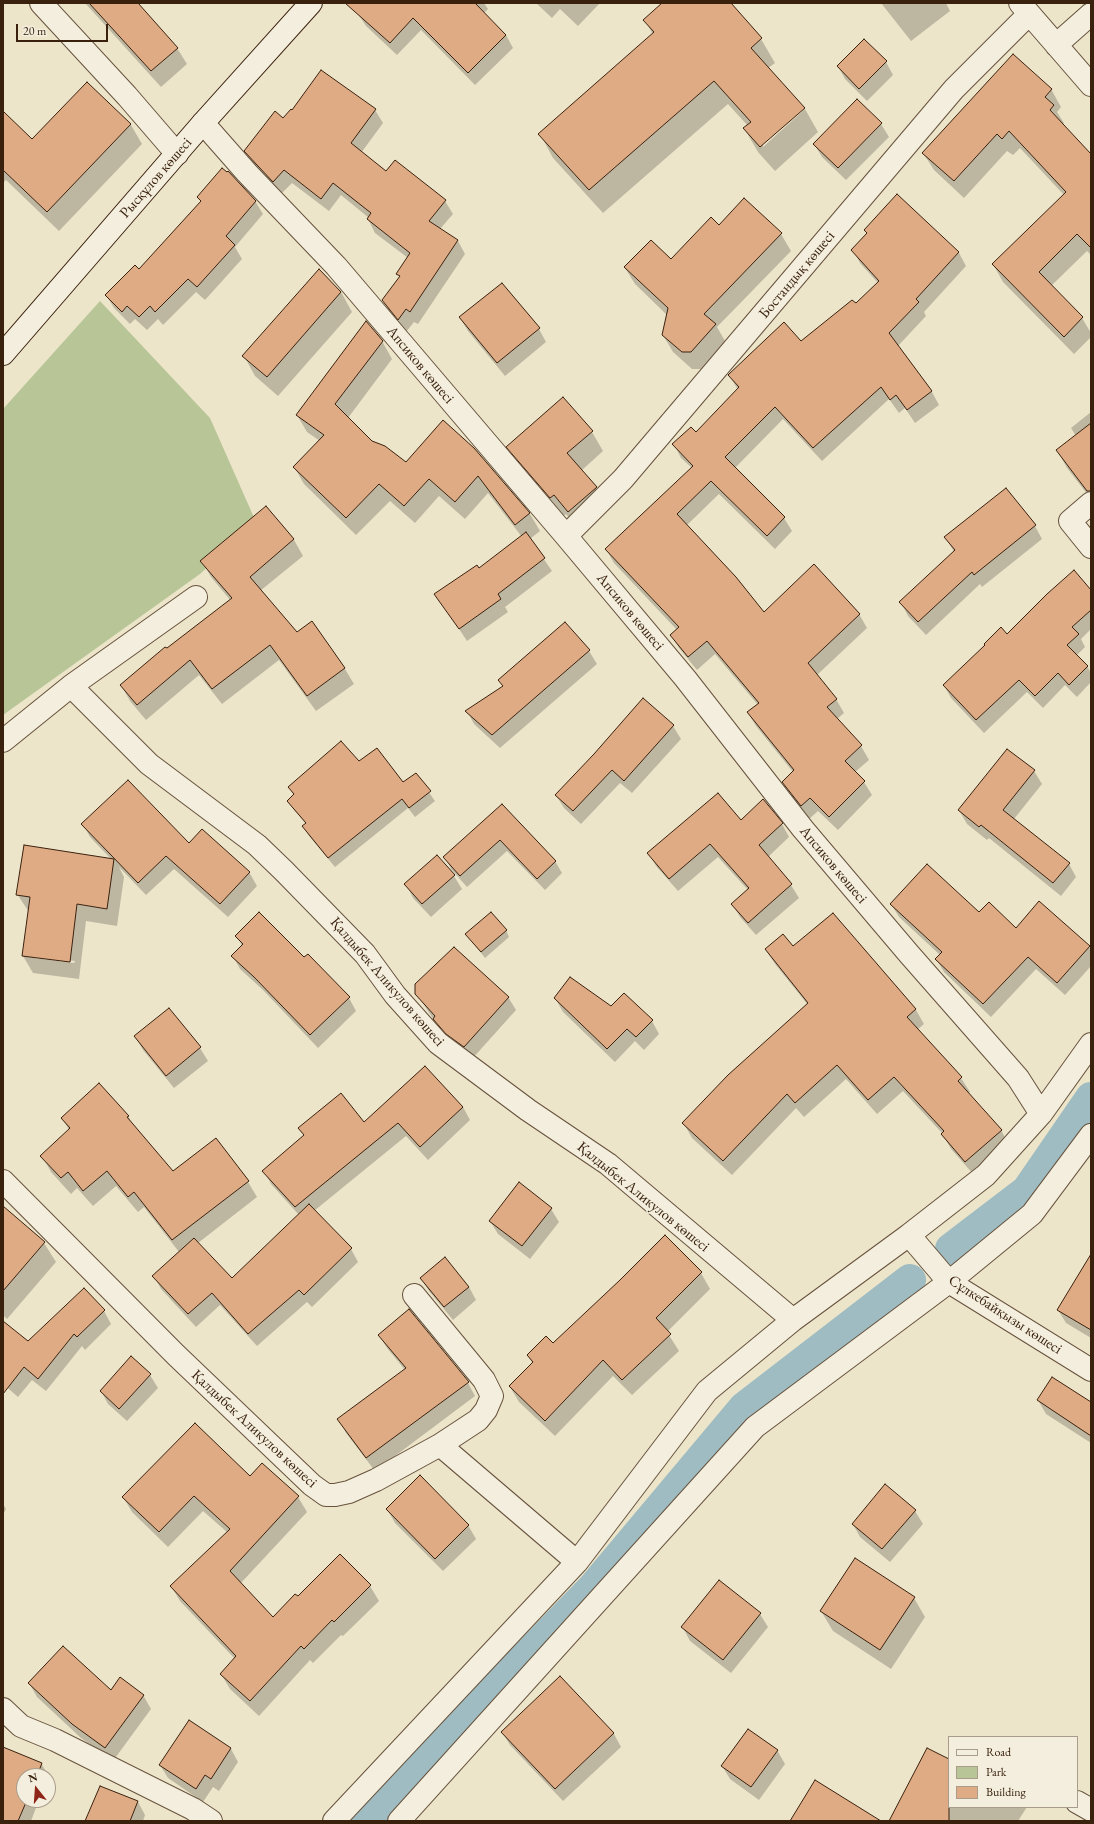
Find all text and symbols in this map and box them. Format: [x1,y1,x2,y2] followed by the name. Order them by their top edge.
[18,16,110,42] scale bar
[23,23,46,39] text: 20 m
[116,134,196,222] street label: Рысқұлов көшесі
[755,228,839,322] street label: Бостандық көшесі
[382,323,458,407] street label: Апсиков көшесі
[592,570,668,654] street label: Апсиков көшесі
[795,823,871,907] street label: Апсиков көшесі
[326,914,448,1050] street label: Қалдыбек Аликулов көшесі
[573,1138,713,1256] street label: Қалдыбек Аликулов көшесі
[945,1272,1065,1358] street label: Сұлкебайқызы көшесі
[187,1366,321,1492] street label: Қалдыбек Аликулов көшесі
[948,1736,1078,1808] legend
[986,1744,1011,1760] text: Road
[986,1764,1006,1780] text: Park
[16,1768,56,1808] north arrow
[26,1769,39,1785] text: N
[986,1784,1026,1800] text: Building

